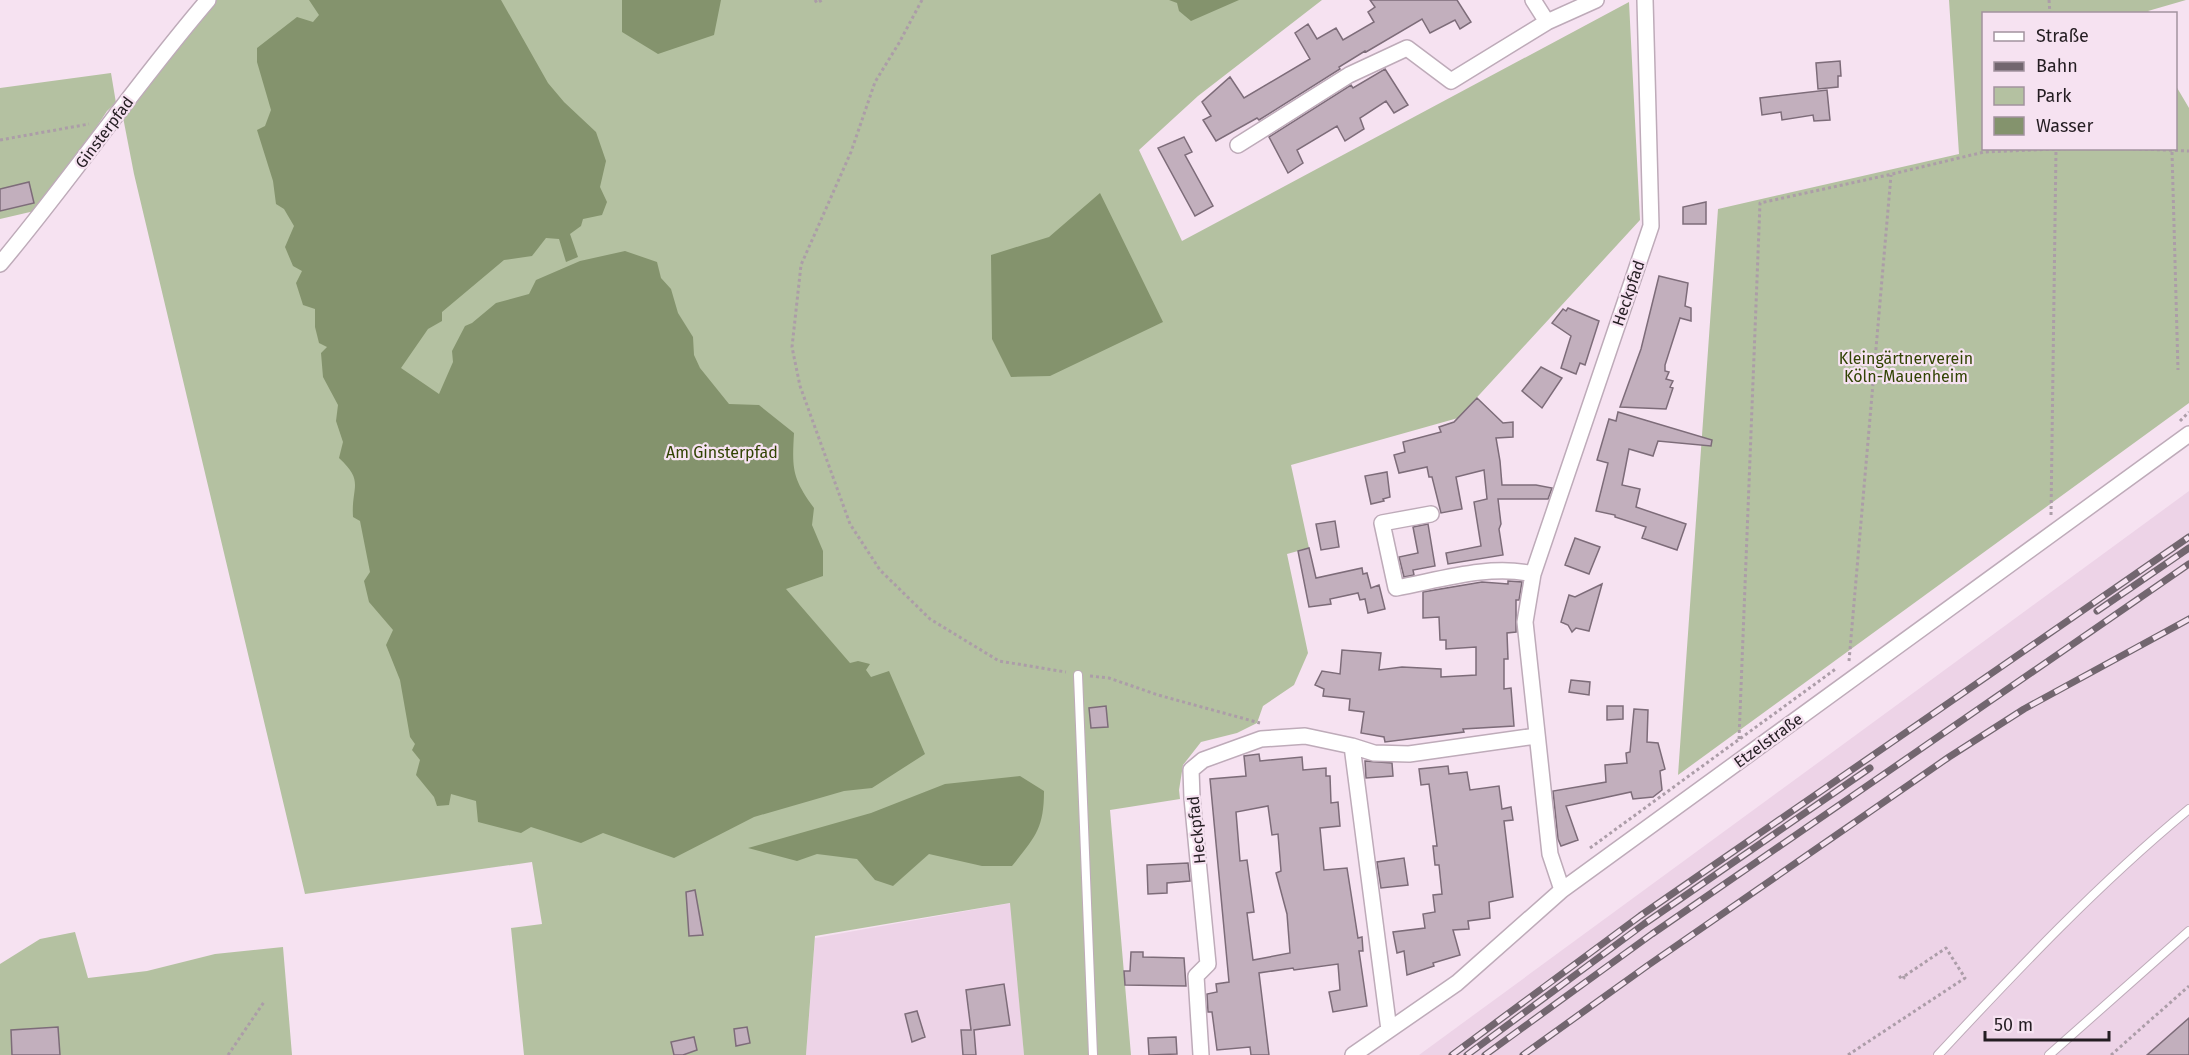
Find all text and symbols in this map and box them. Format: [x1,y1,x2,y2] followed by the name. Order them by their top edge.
[1982,12,2177,150] legend
[2036,25,2089,47] text: Straße
[2036,55,2078,77] text: Bahn
[2036,85,2072,107] text: Park
[71,93,137,172] street label: Ginsterpfad
[2036,115,2093,137] text: Wasser
[1608,258,1649,329] street label: Heckpfad
[1839,349,1973,386] park label: Kleingärtnerverein Köln-Mauenheim
[666,443,778,462] park label: Am Ginsterpfad
[1730,709,1806,772] street label: Etzelstraße
[1183,795,1210,865] street label: Heckpfad
[1985,1004,2110,1042] scale bar
[1994,1014,2033,1036] text: 50 m

